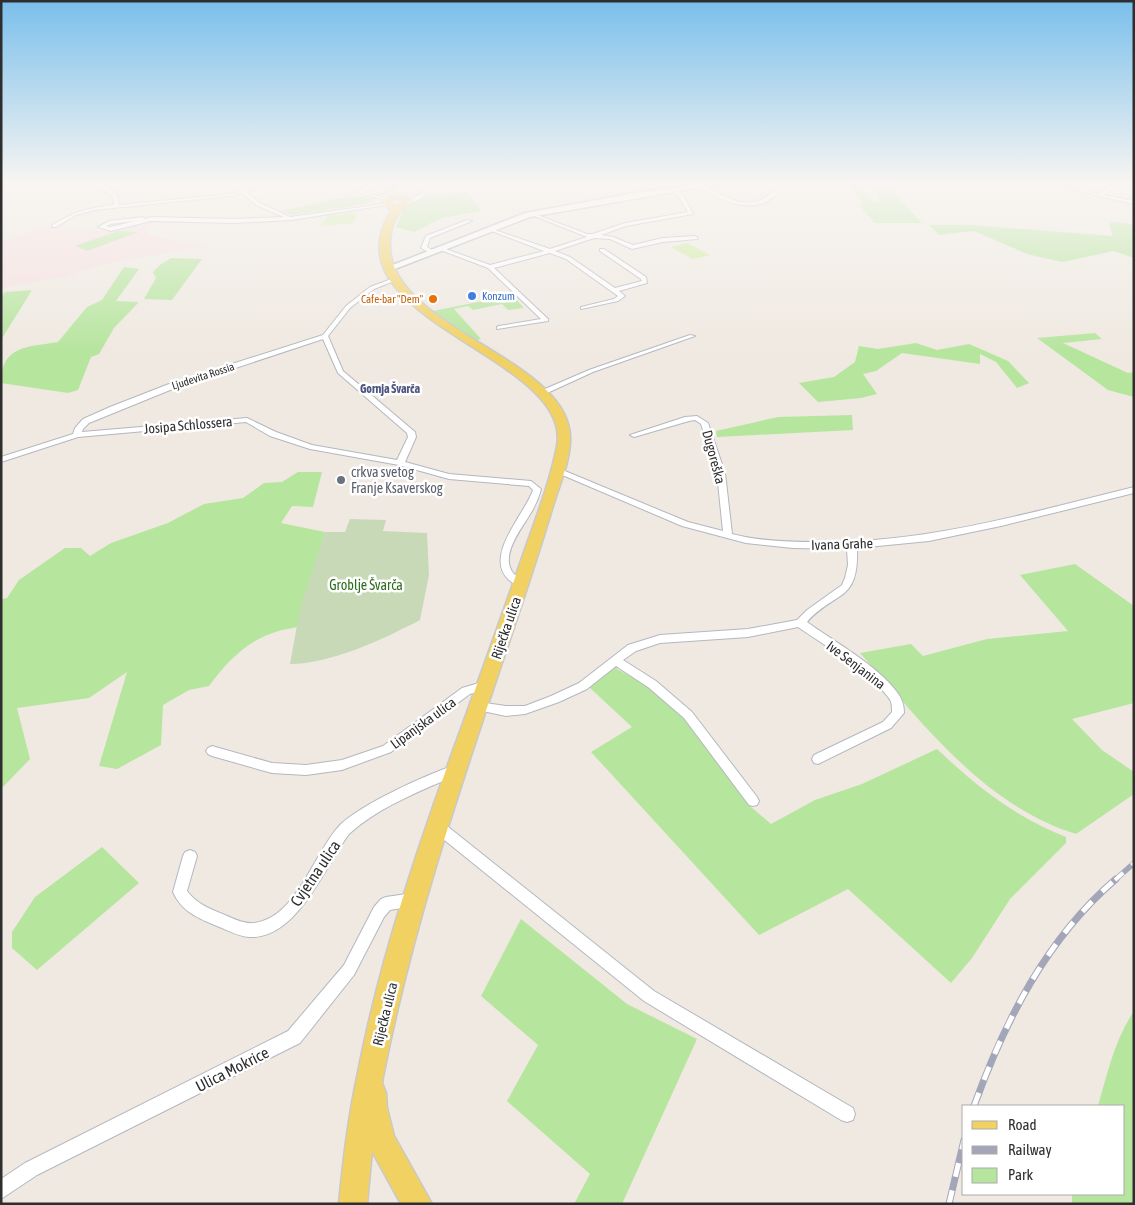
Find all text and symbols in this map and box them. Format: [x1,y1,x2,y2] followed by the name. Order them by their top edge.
[466,290,478,302] marker: Konzum
[482,290,515,302] place label: Konzum
[361,293,423,305] place label: Cafe-bar "Dem"
[427,293,439,305] marker: Cafe-bar "Dem"
[170,360,236,392] street label: Ljudevita Rossia
[360,381,421,396] district label: Gornja Švarča
[143,413,233,437] street label: Josipa Schlossera
[699,428,729,486] street label: Dugoreška
[351,464,443,496] place label: crkva svetog Franje Ksaverskog
[335,474,347,486] marker: crkva svetog Franje Ksaverskog
[811,535,873,553] street label: Ivana Grahe
[329,577,403,593] park label: Groblje Švarča
[488,595,524,661] street label: Riječka ulica
[823,638,889,692] street label: Ive Senjanina
[387,694,459,752] street label: Lipanjska ulica
[286,837,344,910] street label: Cvjetna ulica
[369,981,401,1047] street label: Riječka ulica
[192,1043,272,1095] street label: Ulica Mokrice
[962,1105,1125,1195] legend
[1008,1116,1037,1133] text: Road
[1008,1141,1052,1158] text: Railway
[1008,1166,1033,1183] text: Park

